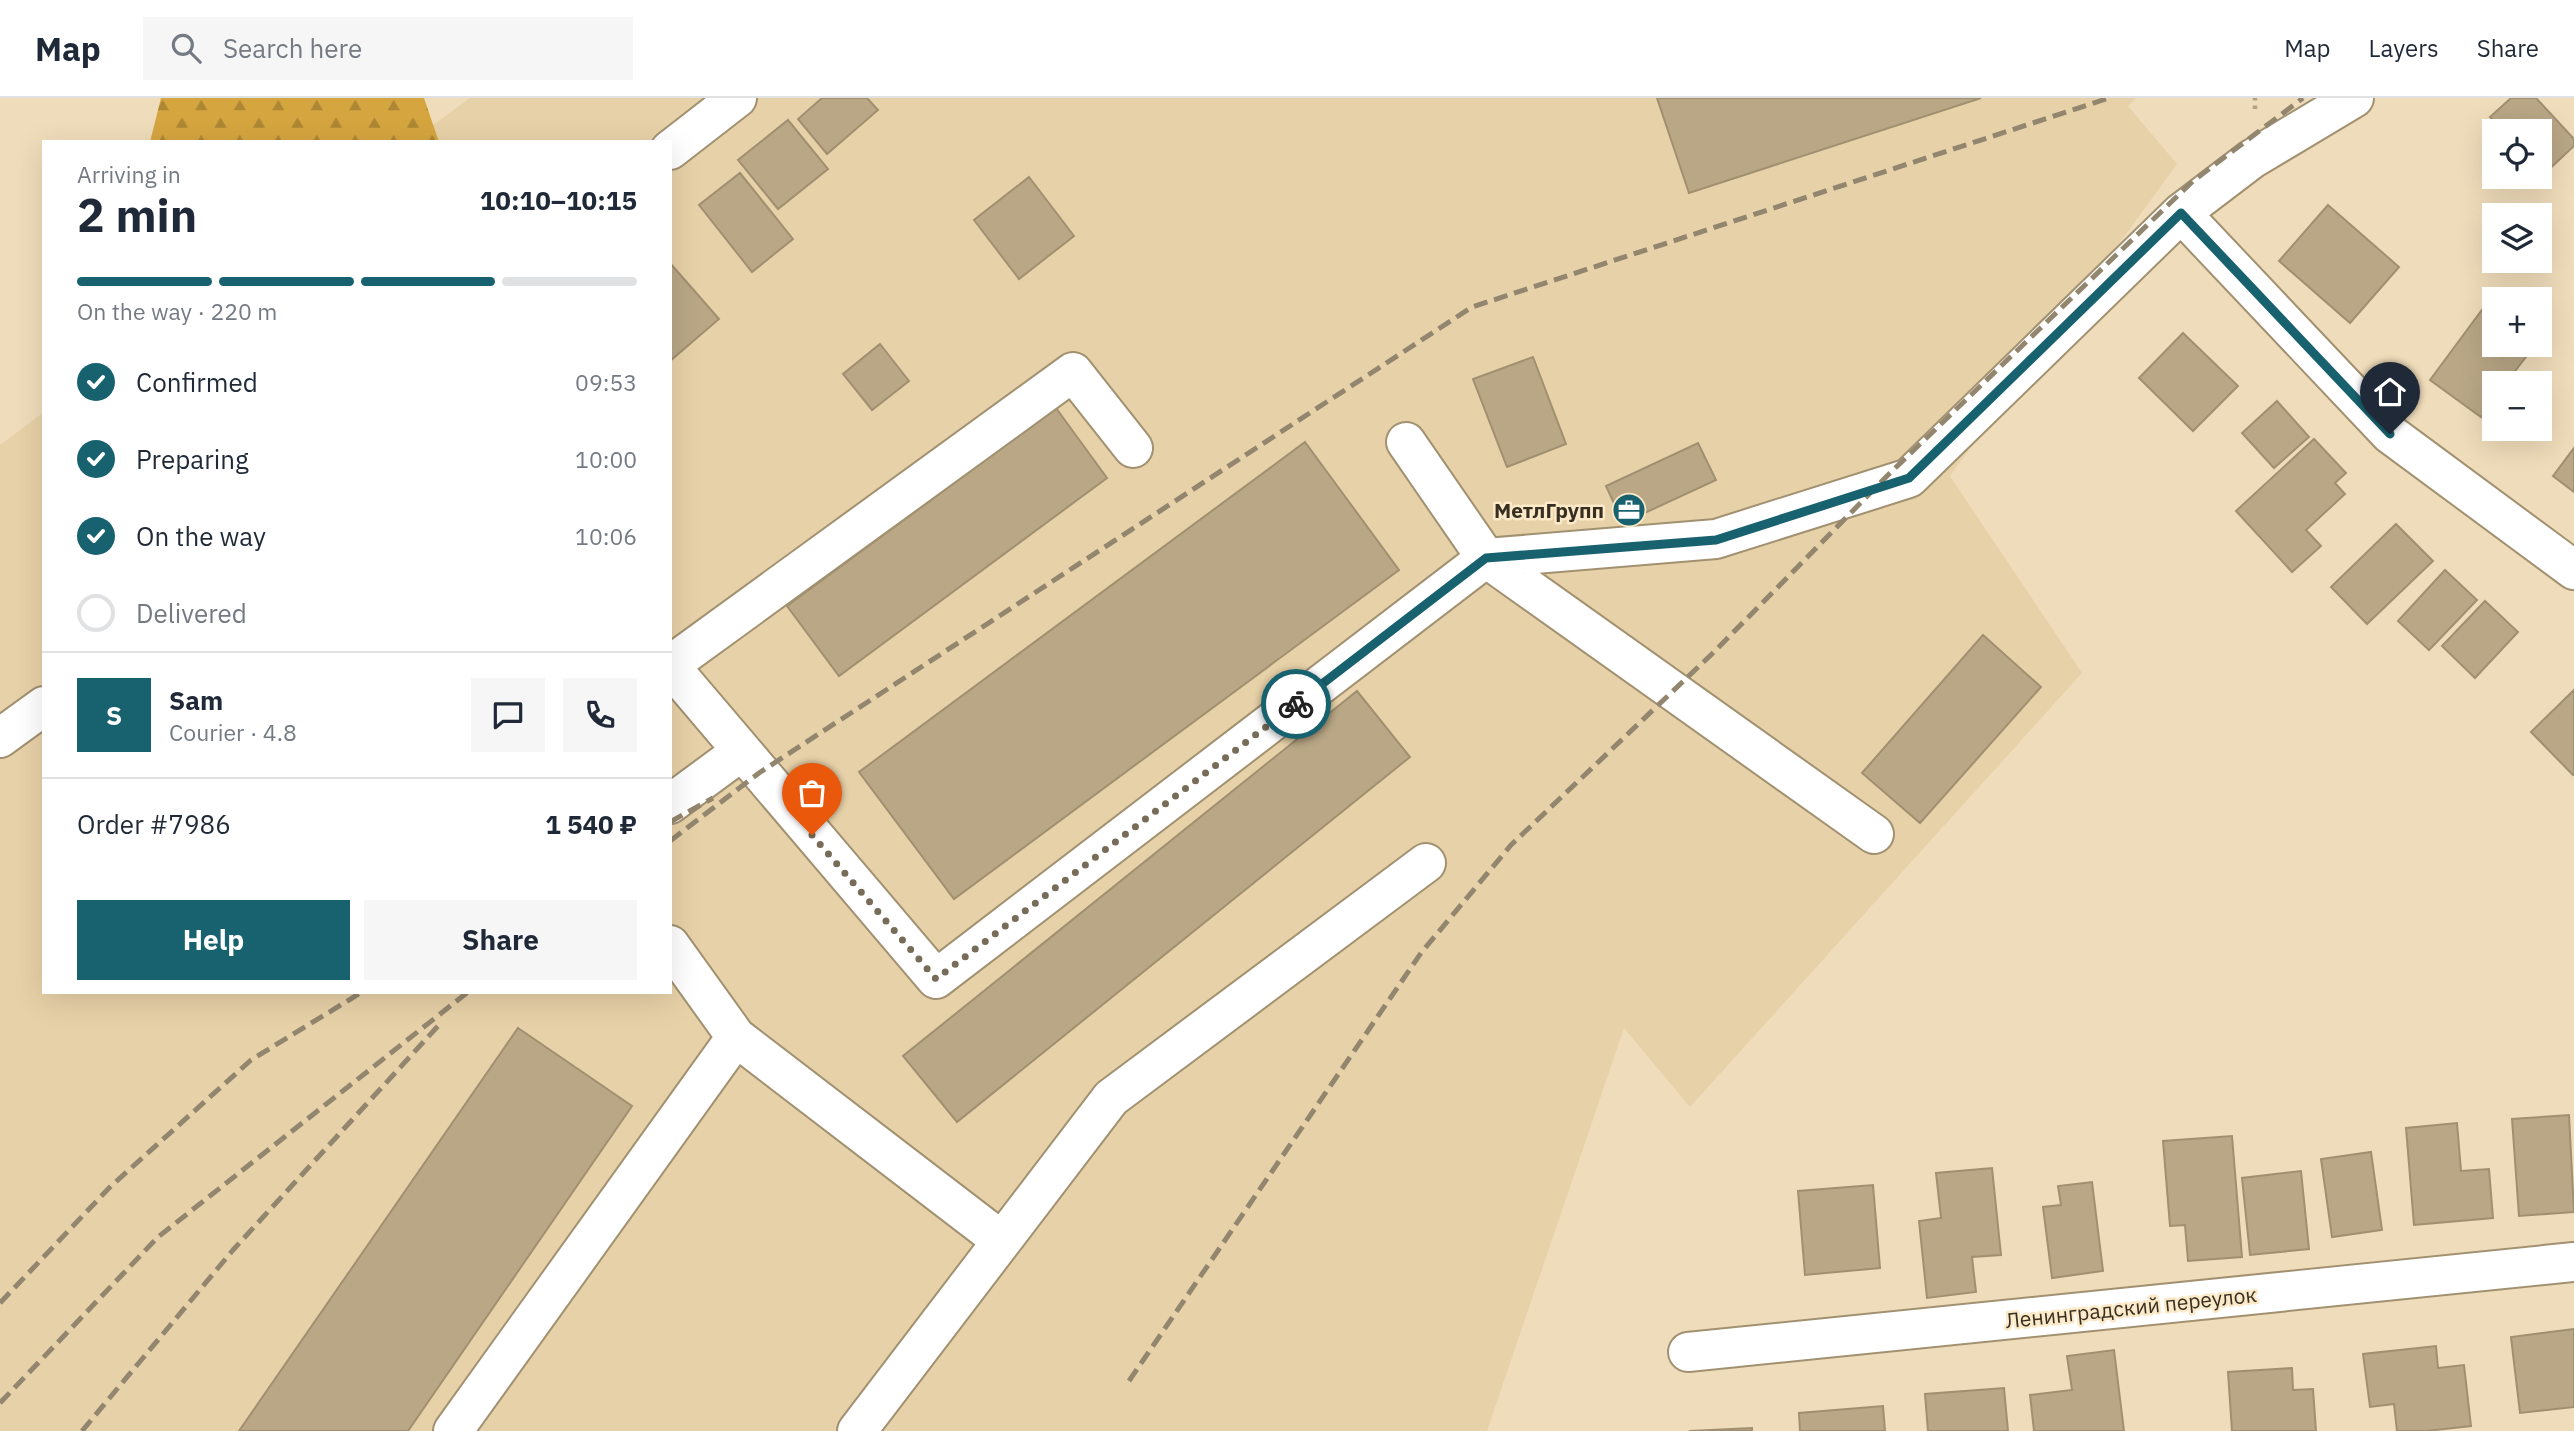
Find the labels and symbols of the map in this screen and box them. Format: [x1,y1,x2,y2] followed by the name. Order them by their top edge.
[2360,362,2420,434] pin
[1610,491,1648,529] office icon: МетлГрупп
[1494,496,1604,524] place label: МетлГрупп
[1261,669,1331,739] courier
[782,763,842,835] pin
[2004,1280,2258,1334] street label: Ленинградский переулок

